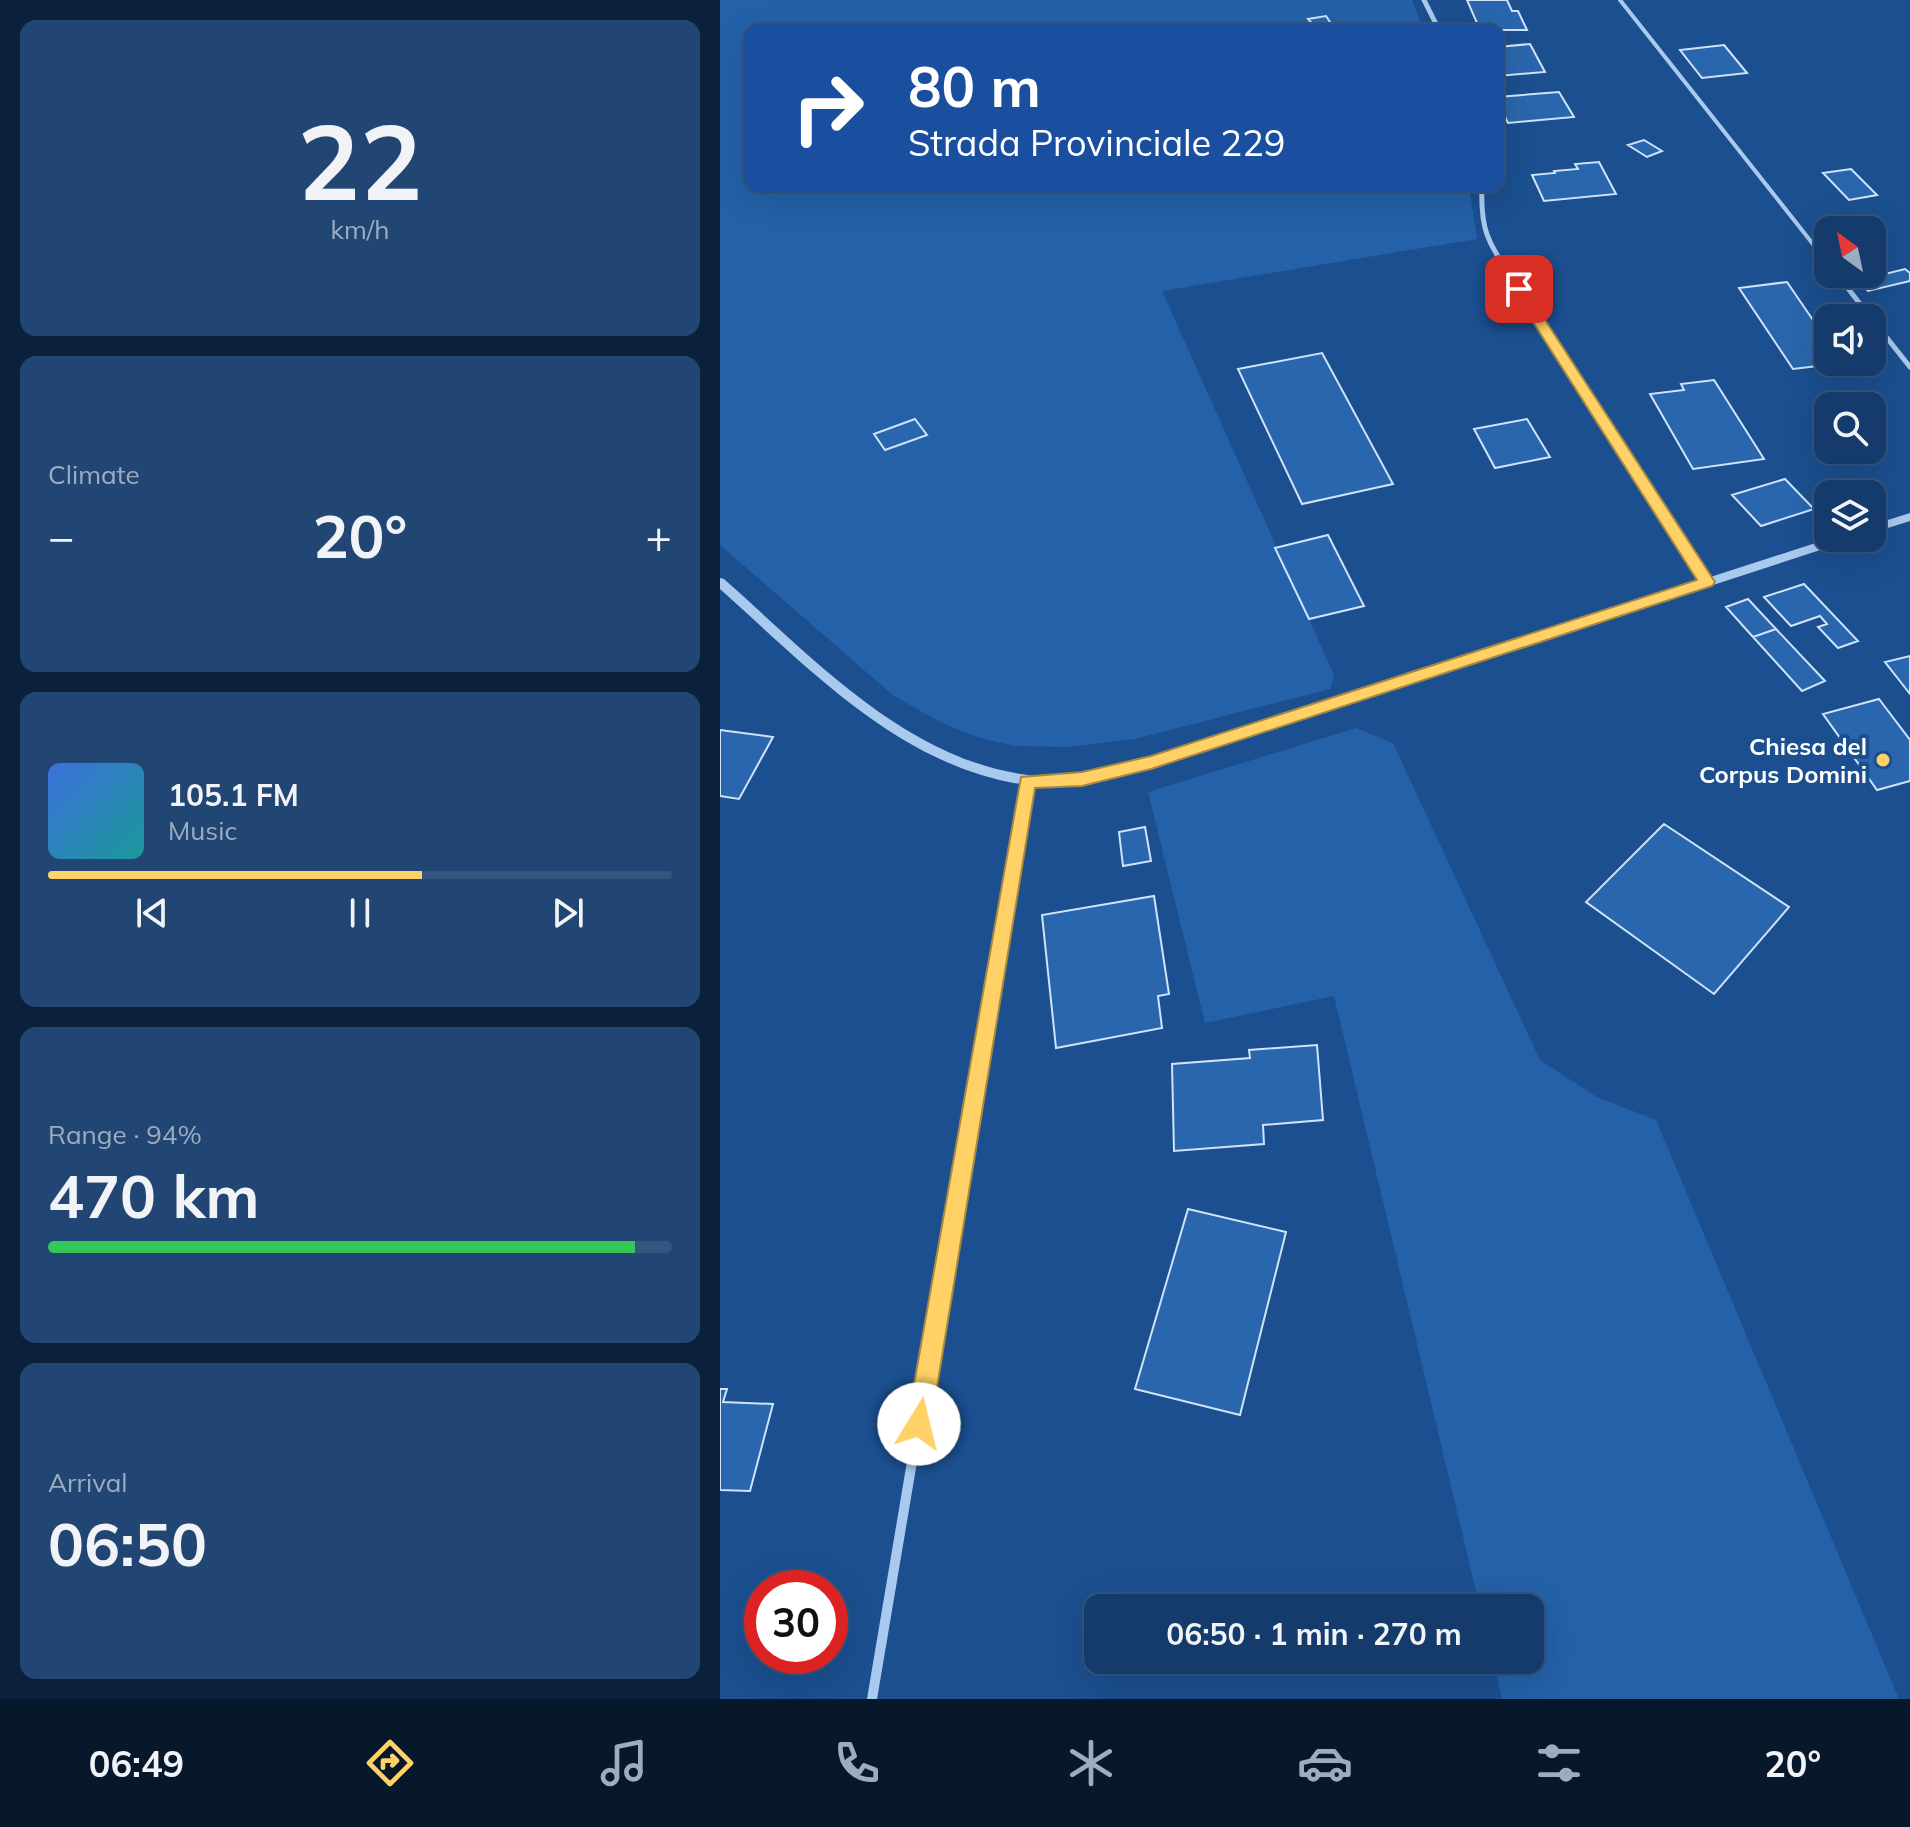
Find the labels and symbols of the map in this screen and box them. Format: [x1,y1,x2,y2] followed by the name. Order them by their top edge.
[1814,216,1886,288] north arrow
[1485,255,1553,323] pin
[1699,731,1867,789] place label: Chiesa del Corpus Domini
[1874,751,1892,769] marker: Chiesa del Corpus Domini
[877,1382,961,1466] position arrow
[744,1570,848,1674] speed limit sign: 30

